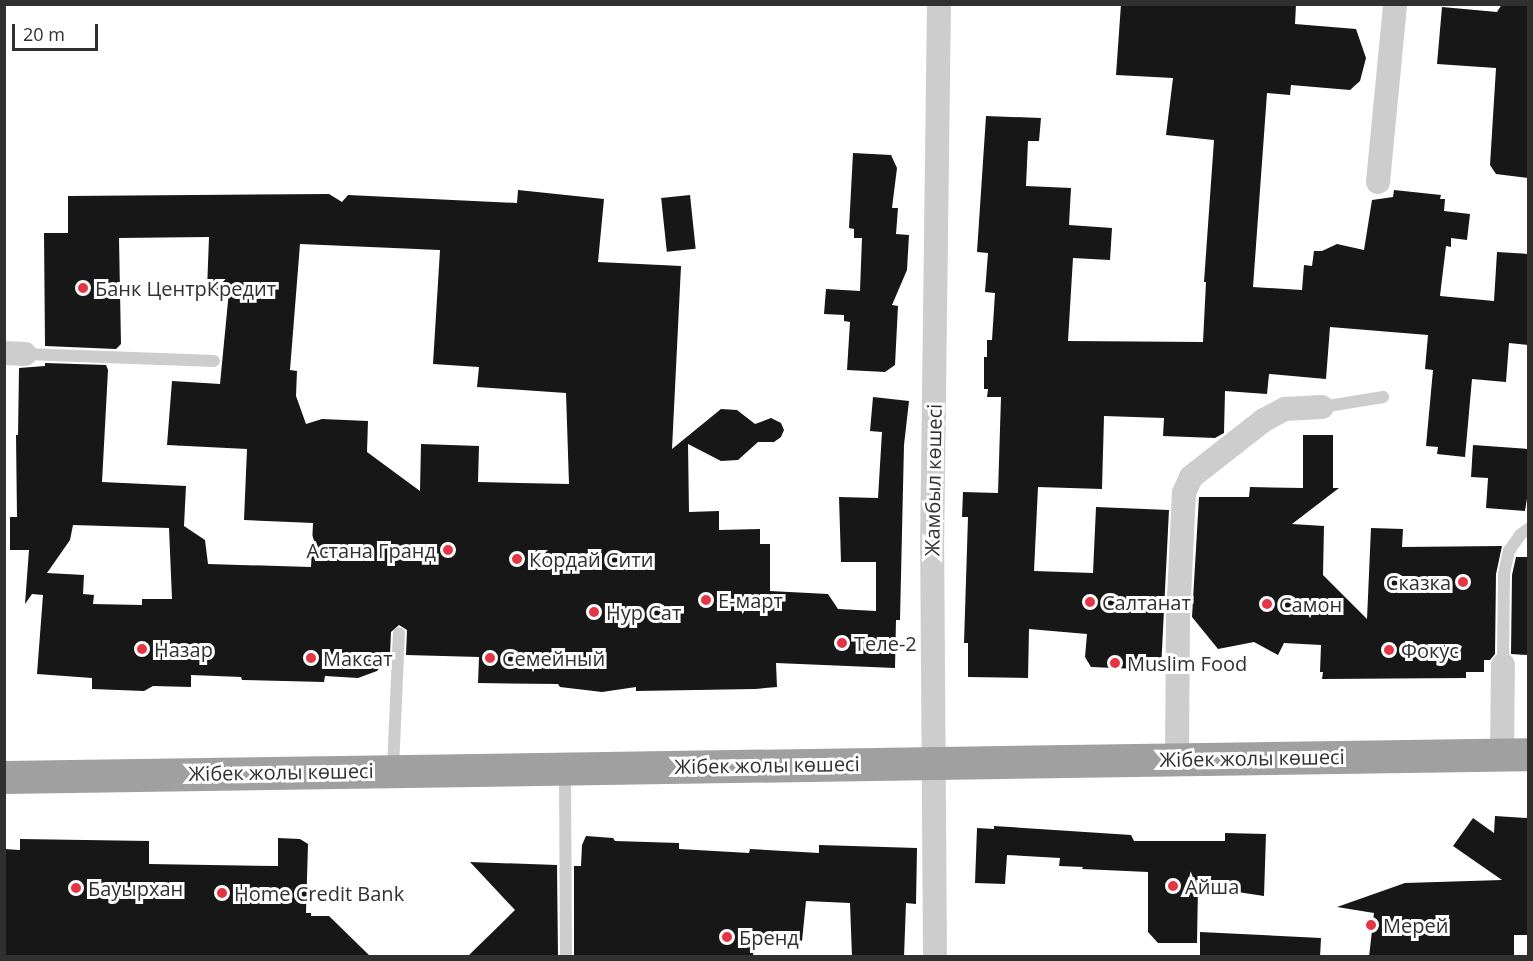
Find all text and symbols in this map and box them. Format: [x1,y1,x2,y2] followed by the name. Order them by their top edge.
[15,12,100,50] scale bar
[23,22,65,46] text: 20 m
[95,276,276,300] place label: Банк ЦентрКредит
[76,281,90,295] marker: Банк ЦентрКредит
[920,404,946,556] street label: Жамбыл көшесі
[306,538,436,562] place label: Астана Гранд
[441,543,455,557] marker: Астана Гранд
[529,547,653,571] place label: Кордай Сити
[510,552,524,566] marker: Кордай Сити
[1386,570,1451,594] place label: Сказка
[1456,575,1470,589] marker: Сказка
[718,588,783,612] place label: Е-март
[1102,590,1191,614] place label: Салтанат
[1279,592,1342,616] place label: Самон
[699,593,713,607] marker: Е-март
[1083,595,1097,609] marker: Салтанат
[1260,597,1274,611] marker: Самон
[606,600,681,624] place label: Нур Сат
[587,605,601,619] marker: Нур Сат
[854,631,917,655] place label: Теле-2
[835,636,849,650] marker: Теле-2
[154,637,213,661] place label: Назар
[1401,638,1459,662] place label: Фокус
[135,642,149,656] marker: Назар
[1382,643,1396,657] marker: Фокус
[323,646,393,670] place label: Максат
[502,646,605,670] place label: Семейный
[304,651,318,665] marker: Максат
[483,651,497,665] marker: Семейный
[1127,651,1247,675] place label: Muslim Food
[1108,656,1122,670] marker: Muslim Food
[1159,744,1345,772] street label: Жібек жолы көшесі
[674,751,860,779] street label: Жібек жолы көшесі
[188,758,374,786] street label: Жібек жолы көшесі
[1185,874,1239,898] place label: Айша
[88,876,183,900] place label: Бауырхан
[1166,879,1180,893] marker: Айша
[69,881,83,895] marker: Бауырхан
[234,881,404,905] place label: Home Credit Bank
[215,886,229,900] marker: Home Credit Bank
[1383,913,1448,937] place label: Мерей
[1364,918,1378,932] marker: Мерей
[739,925,799,949] place label: Бренд
[720,930,734,944] marker: Бренд

